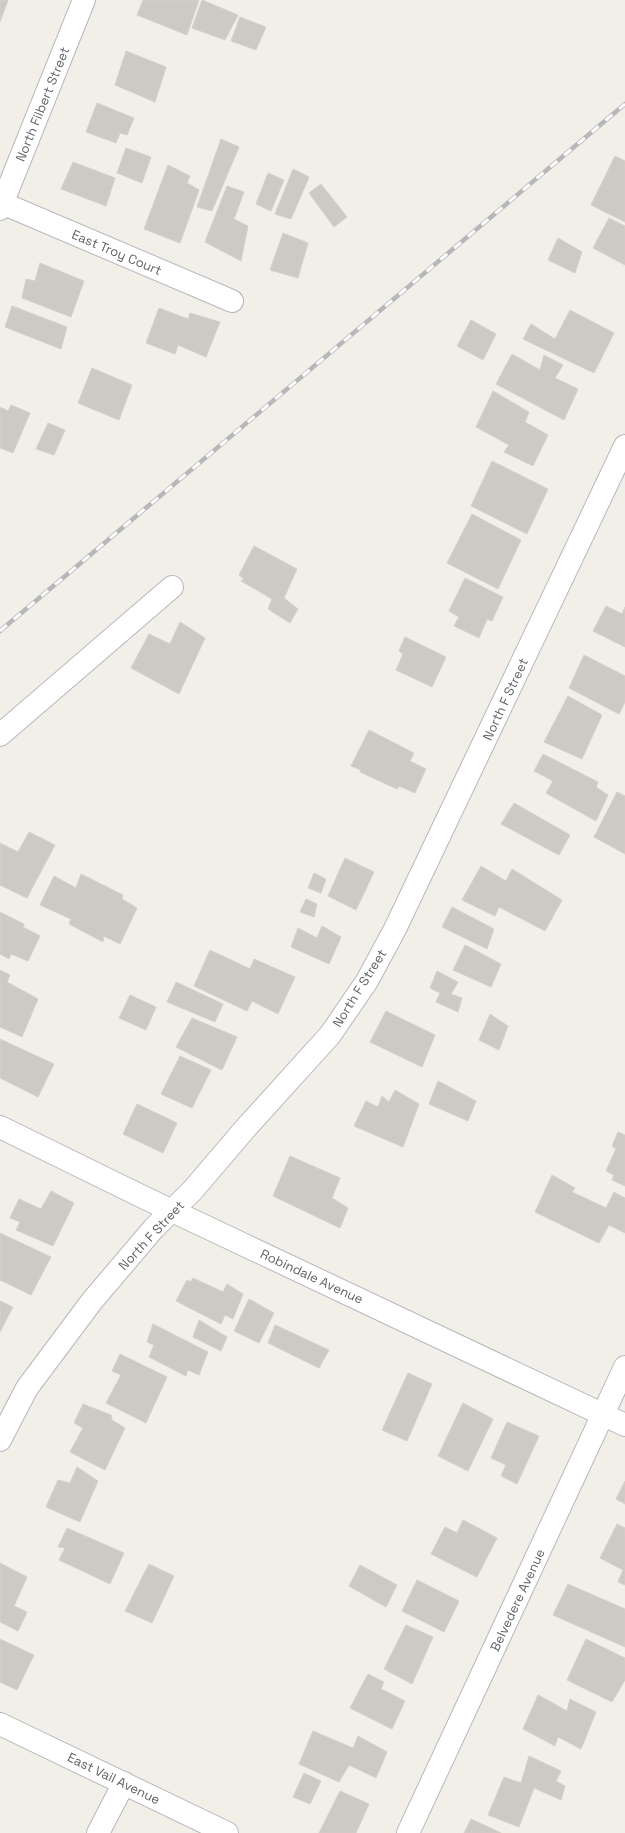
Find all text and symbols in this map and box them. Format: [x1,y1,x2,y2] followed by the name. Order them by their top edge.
[12,44,73,164] street label: North Filbert Street
[69,226,164,279] street label: East Troy Court
[479,655,532,743] street label: North F Street
[329,946,390,1030] street label: North F Street
[115,1197,188,1274] street label: North F Street
[258,1245,366,1308] street label: Robindale Avenue
[486,1546,549,1654] street label: Belvedere Avenue
[65,1749,163,1808] street label: East Vail Avenue

